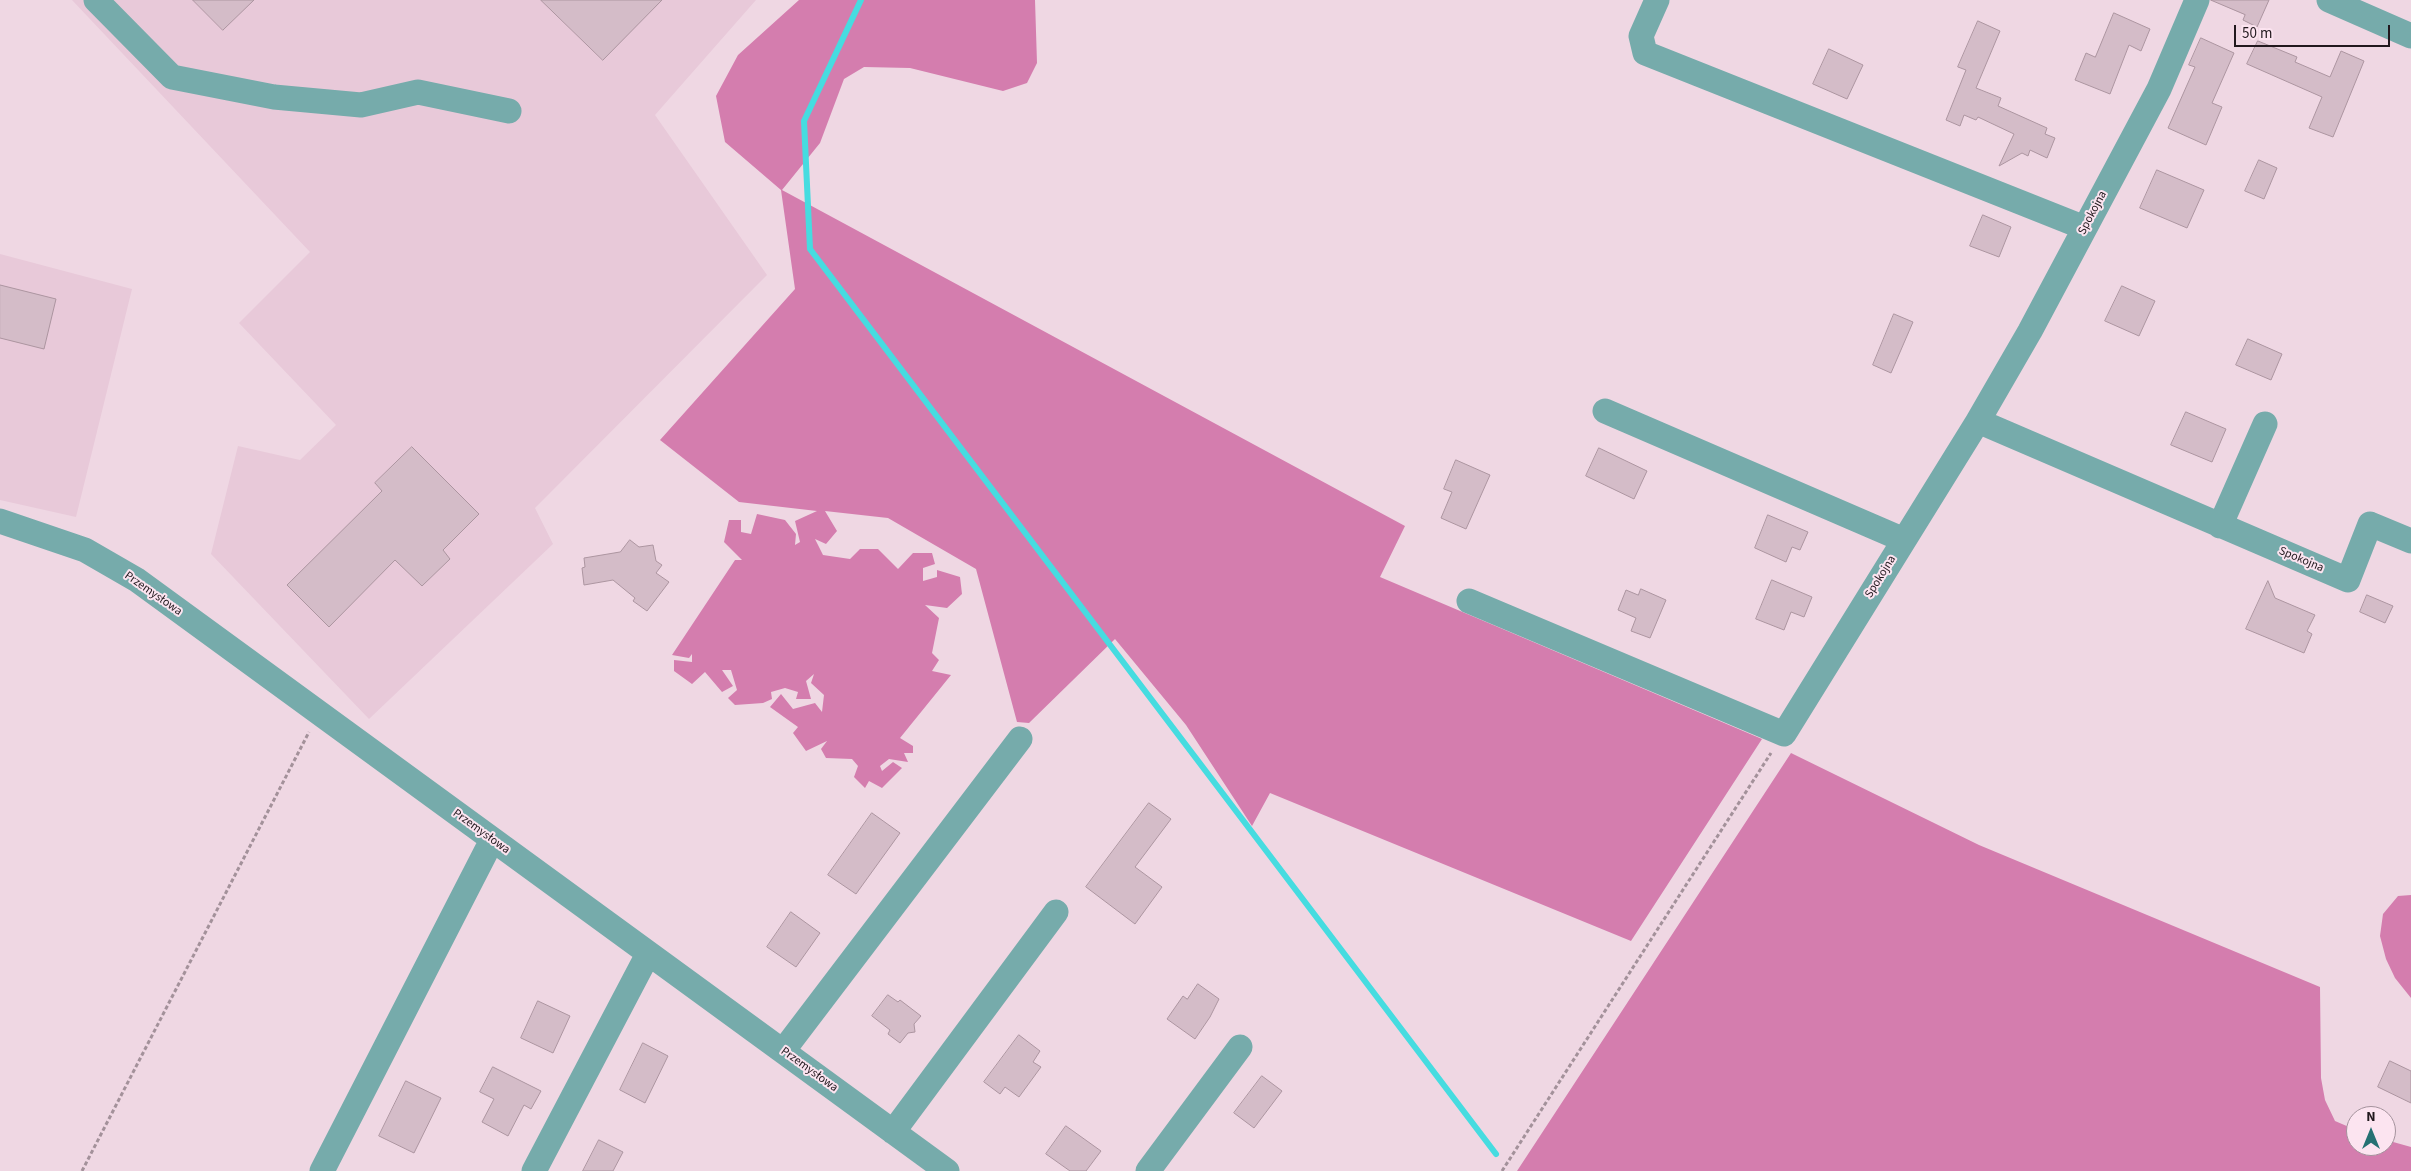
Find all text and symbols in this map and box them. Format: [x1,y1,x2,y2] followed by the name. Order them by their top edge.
[2236,15,2392,47] scale bar
[2242,23,2272,44] text: 50 m
[2076,189,2110,237] street label: Spokojna
[2276,544,2326,576] street label: Spokojna
[1862,553,1900,601] street label: Spokojna
[121,569,185,619] street label: Przemysłowa
[450,806,512,858] street label: Przemysłowa
[778,1044,840,1096] street label: Przemysłowa
[2346,1106,2396,1156] north arrow
[2366,1107,2376,1127] text: N

